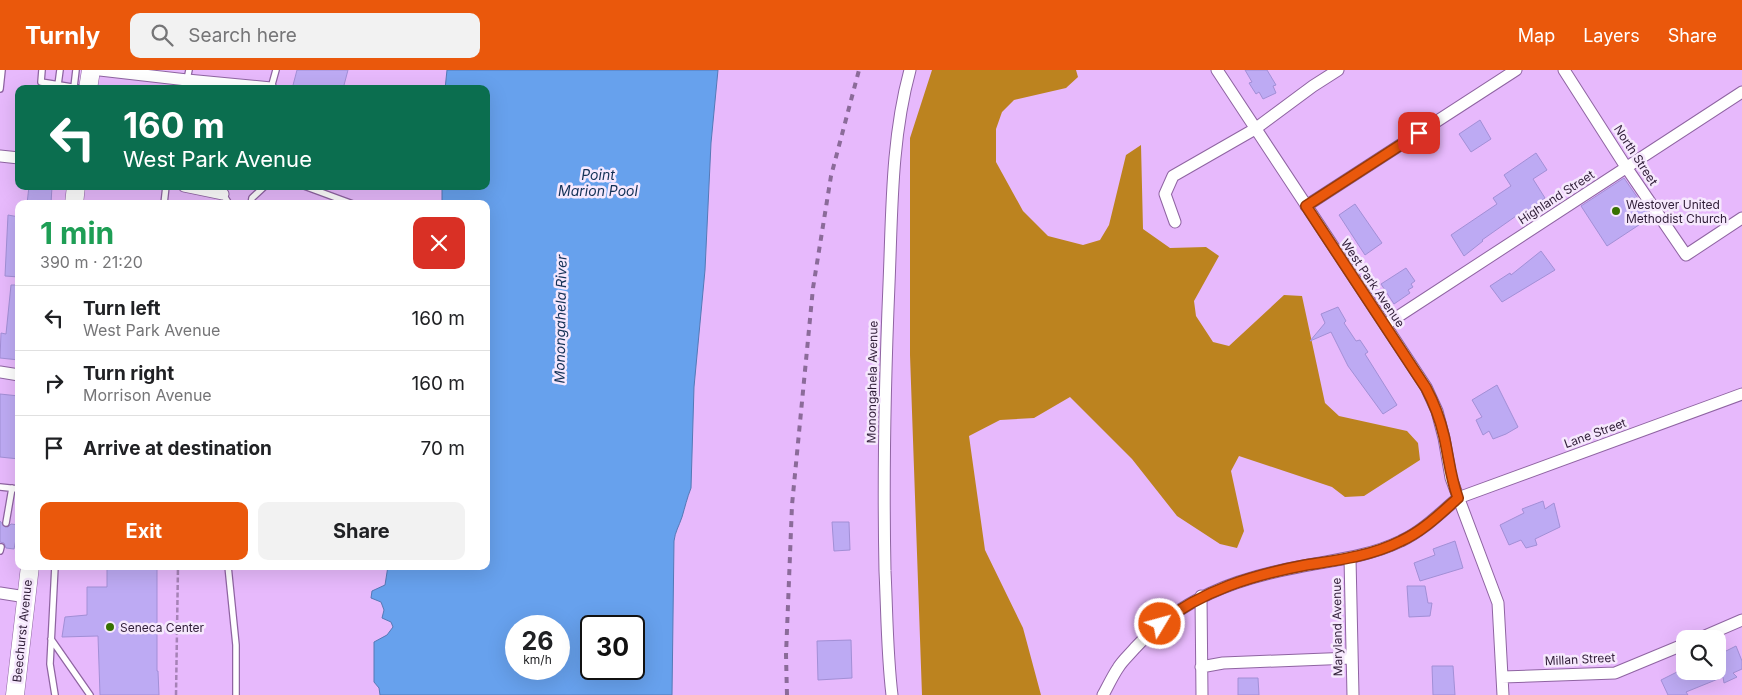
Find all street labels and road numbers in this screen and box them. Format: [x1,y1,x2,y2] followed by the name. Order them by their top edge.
[1611,122,1661,188] street label: North Street
[1515,167,1597,227] street label: Highland Street
[1338,236,1408,330] street label: West Park Avenue
[863,320,881,444] street label: Monongahela Avenue
[1562,415,1628,451] street label: Lane Street
[1329,578,1345,676] street label: Maryland Avenue
[9,579,35,683] street label: Beechurst Avenue
[1544,650,1616,668] street label: Millan Street

